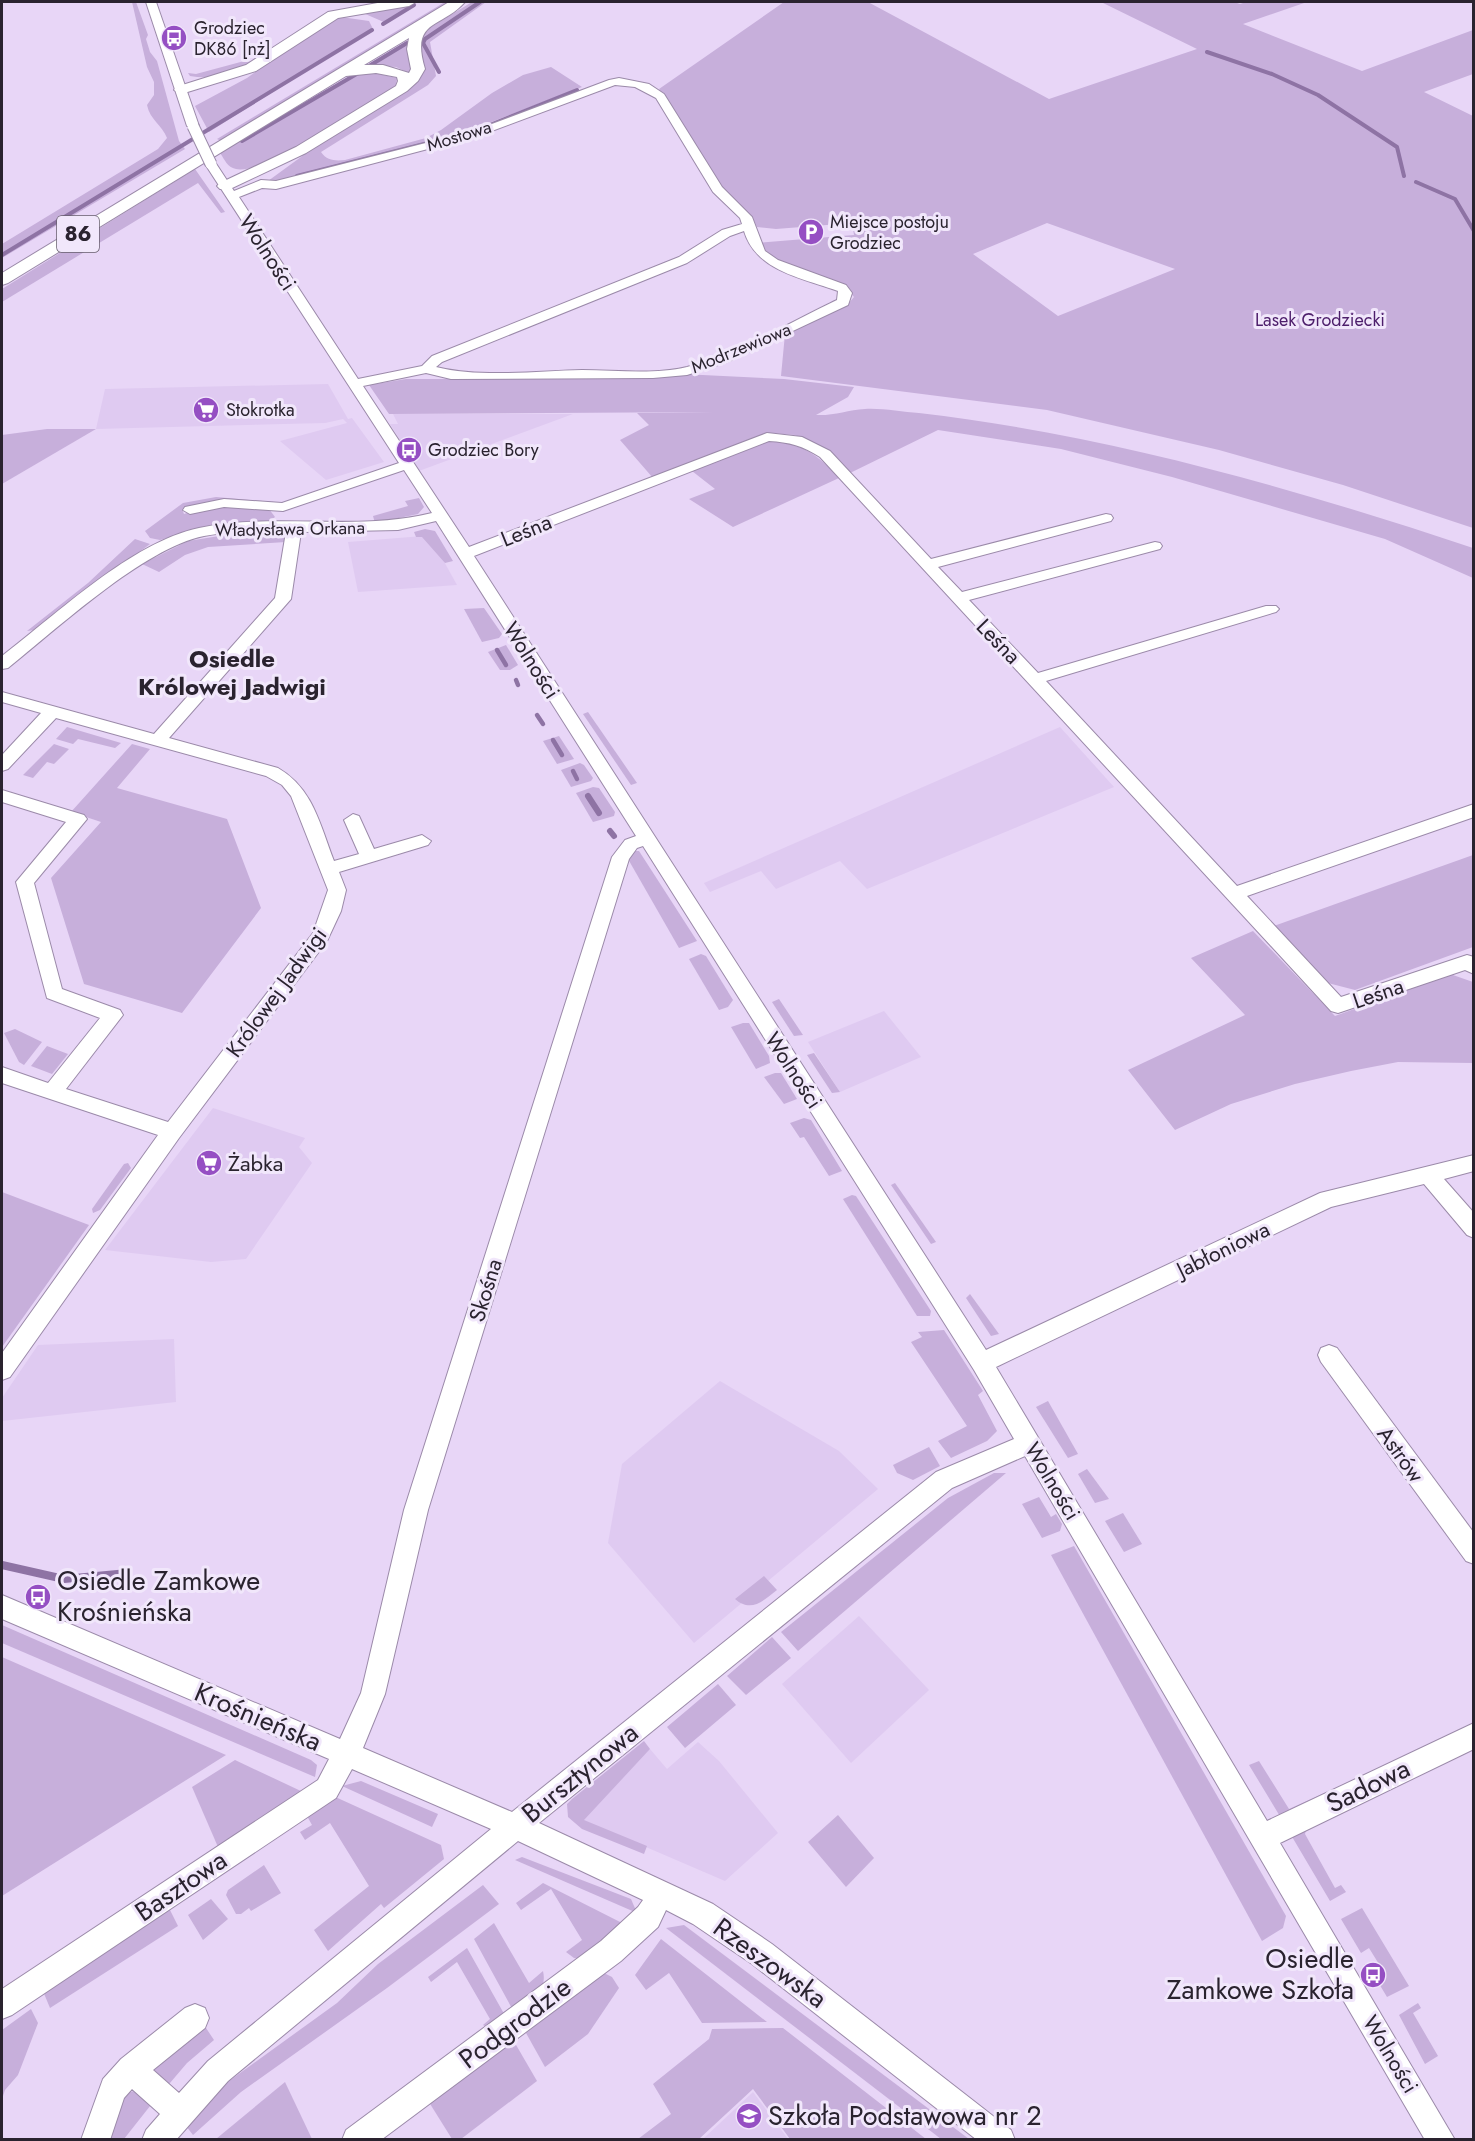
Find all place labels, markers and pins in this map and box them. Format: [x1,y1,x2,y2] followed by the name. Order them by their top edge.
[194,15,271,62] place label: Grodziec DK86 [nż]
[159,23,189,53] bus stop icon: Grodziec DK86 [nż]
[830,209,949,256] place label: Miejsce postoju Grodziec
[796,217,826,247] parking icon: Miejsce postoju Grodziec
[191,395,221,425] supermarket icon: Stokrotka
[226,397,295,423] place label: Stokrotka
[394,435,424,465] bus stop icon: Grodziec Bory
[428,437,539,463] place label: Grodziec Bory
[228,1147,283,1179] place label: Żabka
[194,1148,224,1178] supermarket icon: Żabka
[57,1561,260,1631] place label: Osiedle Zamkowe Krośnieńska
[23,1582,53,1612] bus stop icon: Osiedle Zamkowe Krośnieńska
[1167,1939,1354,2009] place label: Osiedle Zamkowe Szkoła
[1358,1960,1388,1990] bus stop icon: Osiedle Zamkowe Szkoła
[768,2096,1042,2135] place label: Szkoła Podstawowa nr 2
[734,2101,764,2131] school or university icon: Szkoła Podstawowa nr 2

